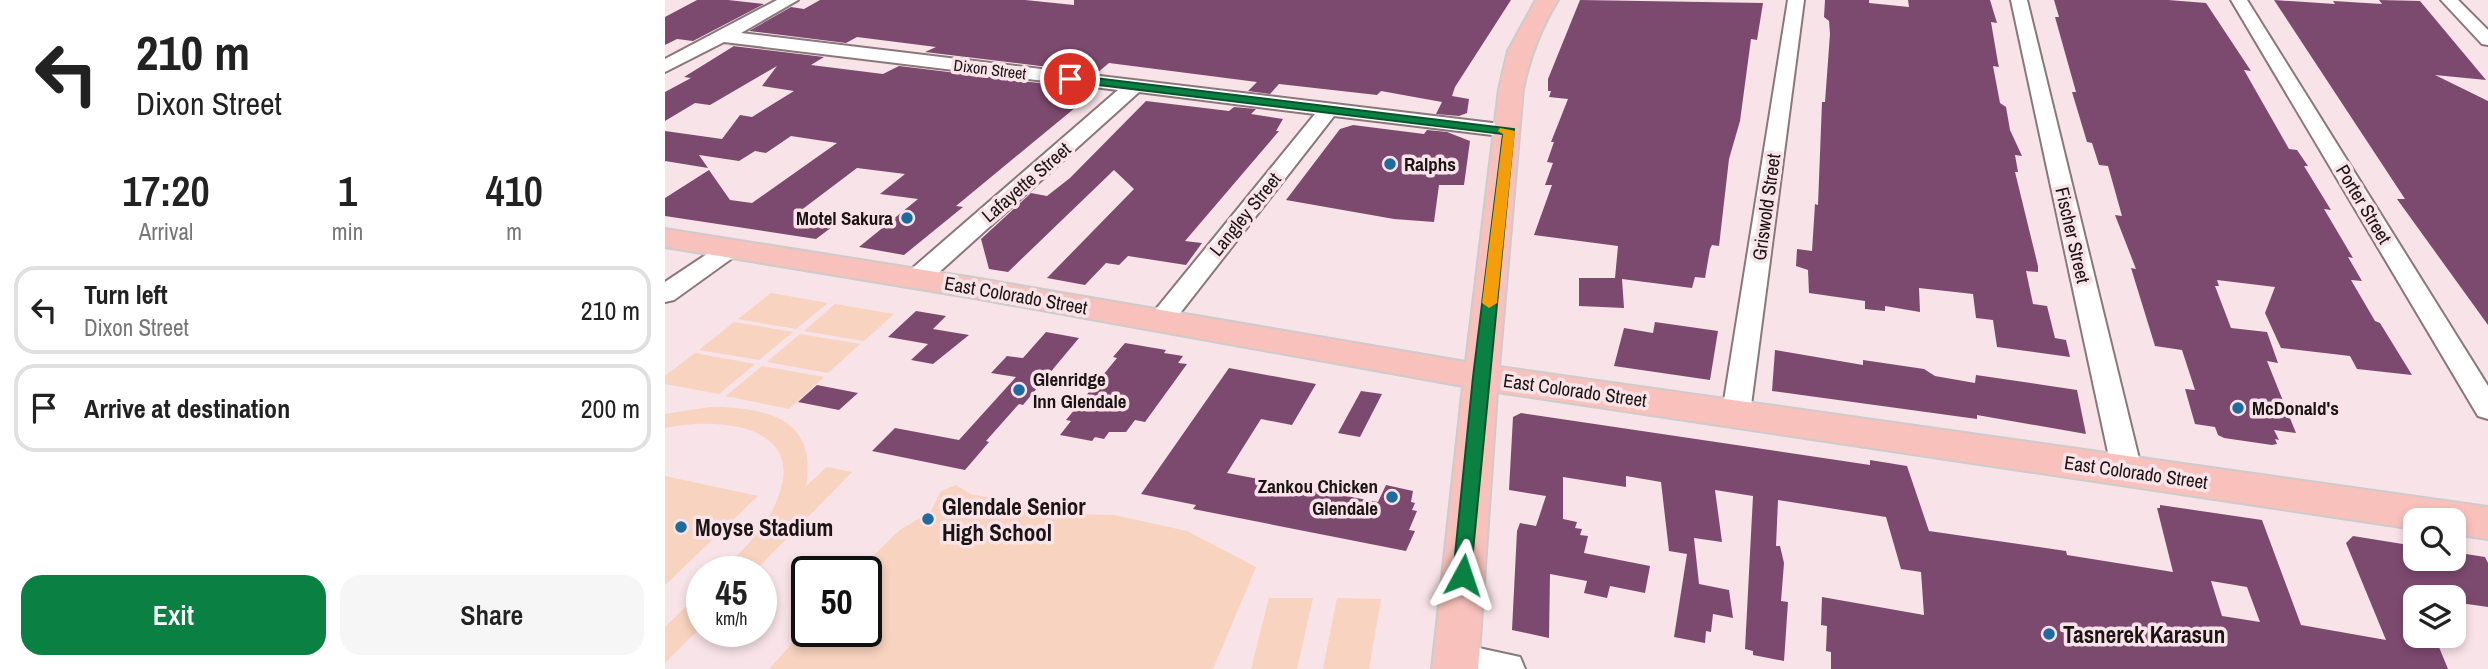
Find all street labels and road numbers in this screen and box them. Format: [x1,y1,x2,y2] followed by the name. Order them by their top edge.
[952,54,1028,84] street label: Dixon Street
[976,136,1077,228] street label: Lafayette Street
[1746,151,1786,262] street label: Griswold Street
[2330,159,2398,249] street label: Porter Street
[1203,166,1287,261] street label: Langley Street
[2049,184,2097,286] street label: Fischer Street
[943,270,1090,320] street label: East Colorado Street
[1502,367,1649,413] street label: East Colorado Street
[2063,449,2210,495] street label: East Colorado Street

